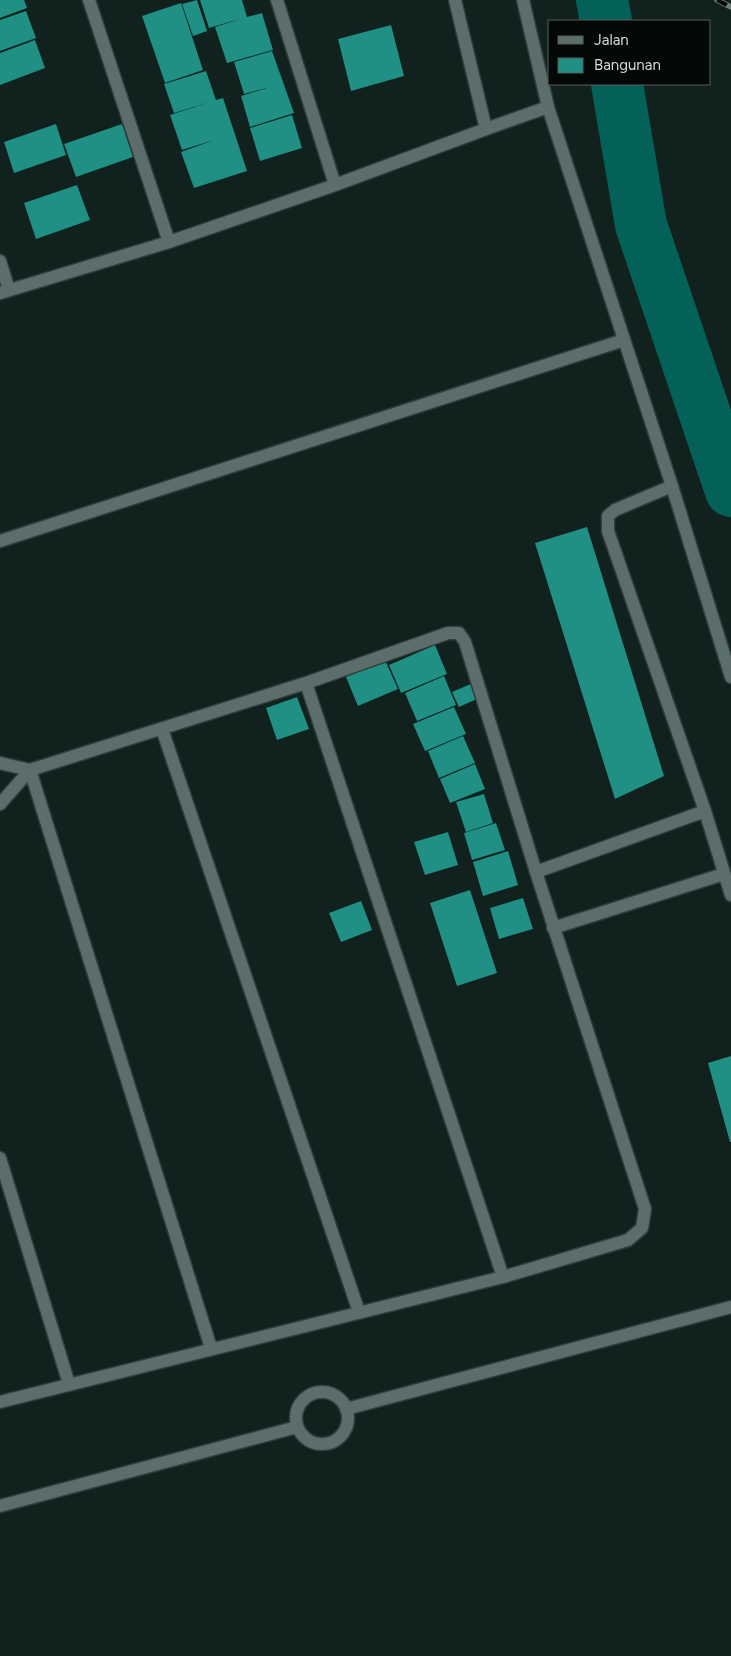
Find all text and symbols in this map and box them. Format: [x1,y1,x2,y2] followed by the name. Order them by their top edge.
[548,20,711,85] legend
[594,31,629,49] text: Jalan
[594,56,661,74] text: Bangunan

